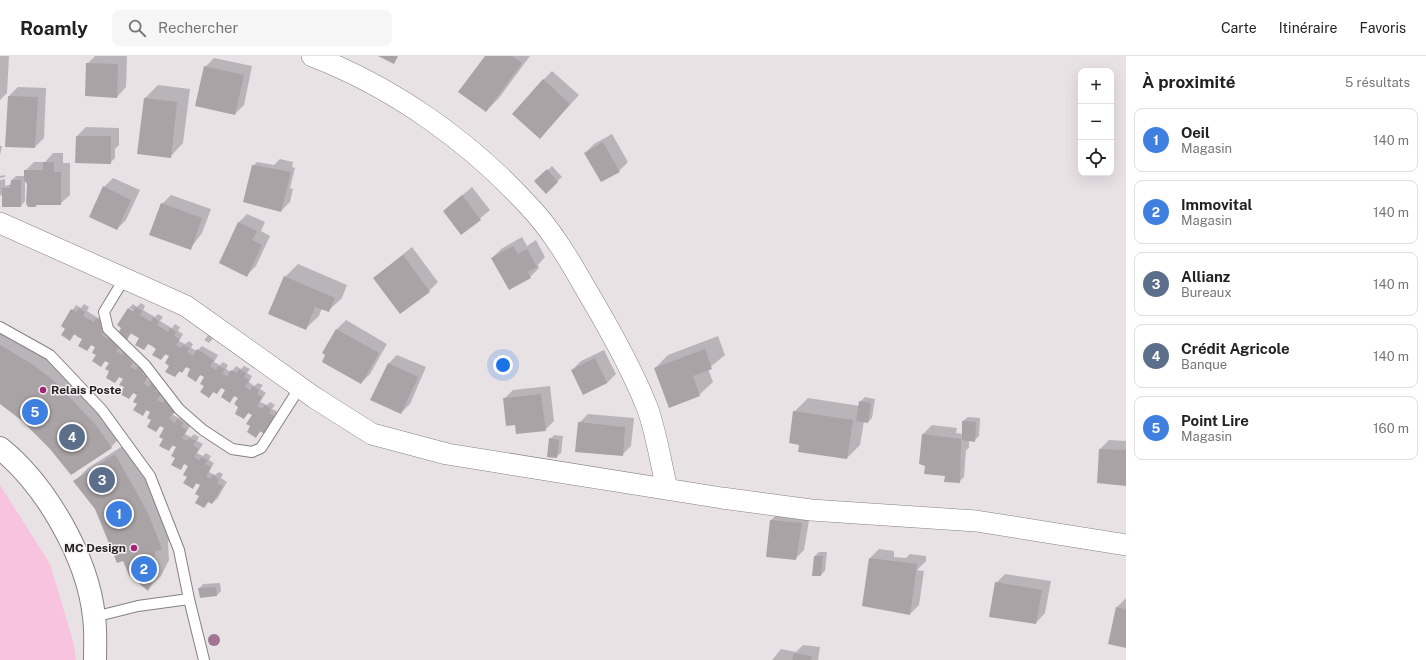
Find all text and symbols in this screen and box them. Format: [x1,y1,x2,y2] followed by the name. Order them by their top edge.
[112,10,392,46] search box
[20,17,88,39] text: Roamly
[126,17,148,39] icon: search
[158,19,238,36] text: Rechercher
[1221,20,1257,36] text: Carte
[1279,20,1337,36] text: Itinéraire
[1359,20,1406,36] text: Favoris
[1078,68,1114,176] map controls
[1078,68,1114,104] button: +
[1142,72,1236,92] text: À proximité
[1345,75,1410,90] text: 5 résultats
[1078,104,1114,140] button: −
[1181,124,1210,141] text: Oeil
[1153,133,1159,148] text: 1
[1373,133,1409,148] text: 140 m
[1078,140,1114,176] button: locate
[1181,141,1232,156] text: Magasin
[1181,196,1252,213] text: Immovital
[1152,205,1160,220] text: 2
[1373,205,1409,220] text: 140 m
[1181,213,1232,228] text: Magasin
[1181,268,1230,285] text: Allianz
[1152,277,1160,292] text: 3
[1373,277,1409,292] text: 140 m
[1181,285,1232,300] text: Bureaux
[1181,340,1290,357] text: Crédit Agricole
[1152,349,1160,364] text: 4
[1373,349,1409,364] text: 140 m
[493,355,513,375] your location
[1181,357,1227,372] text: Banque
[51,383,121,397] place label: Relais Poste
[38,385,48,395] marker: Relais Poste
[22,397,48,427] pin: 5
[1181,412,1249,429] text: Point Lire
[1152,421,1160,436] text: 5
[1373,421,1409,436] text: 160 m
[59,422,85,452] pin: 4
[1181,429,1232,444] text: Magasin
[89,465,115,495] pin: 3
[106,499,132,529] pin: 1
[64,541,126,555] place label: MC Design
[129,543,139,553] marker: MC Design
[131,554,157,584] pin: 2

